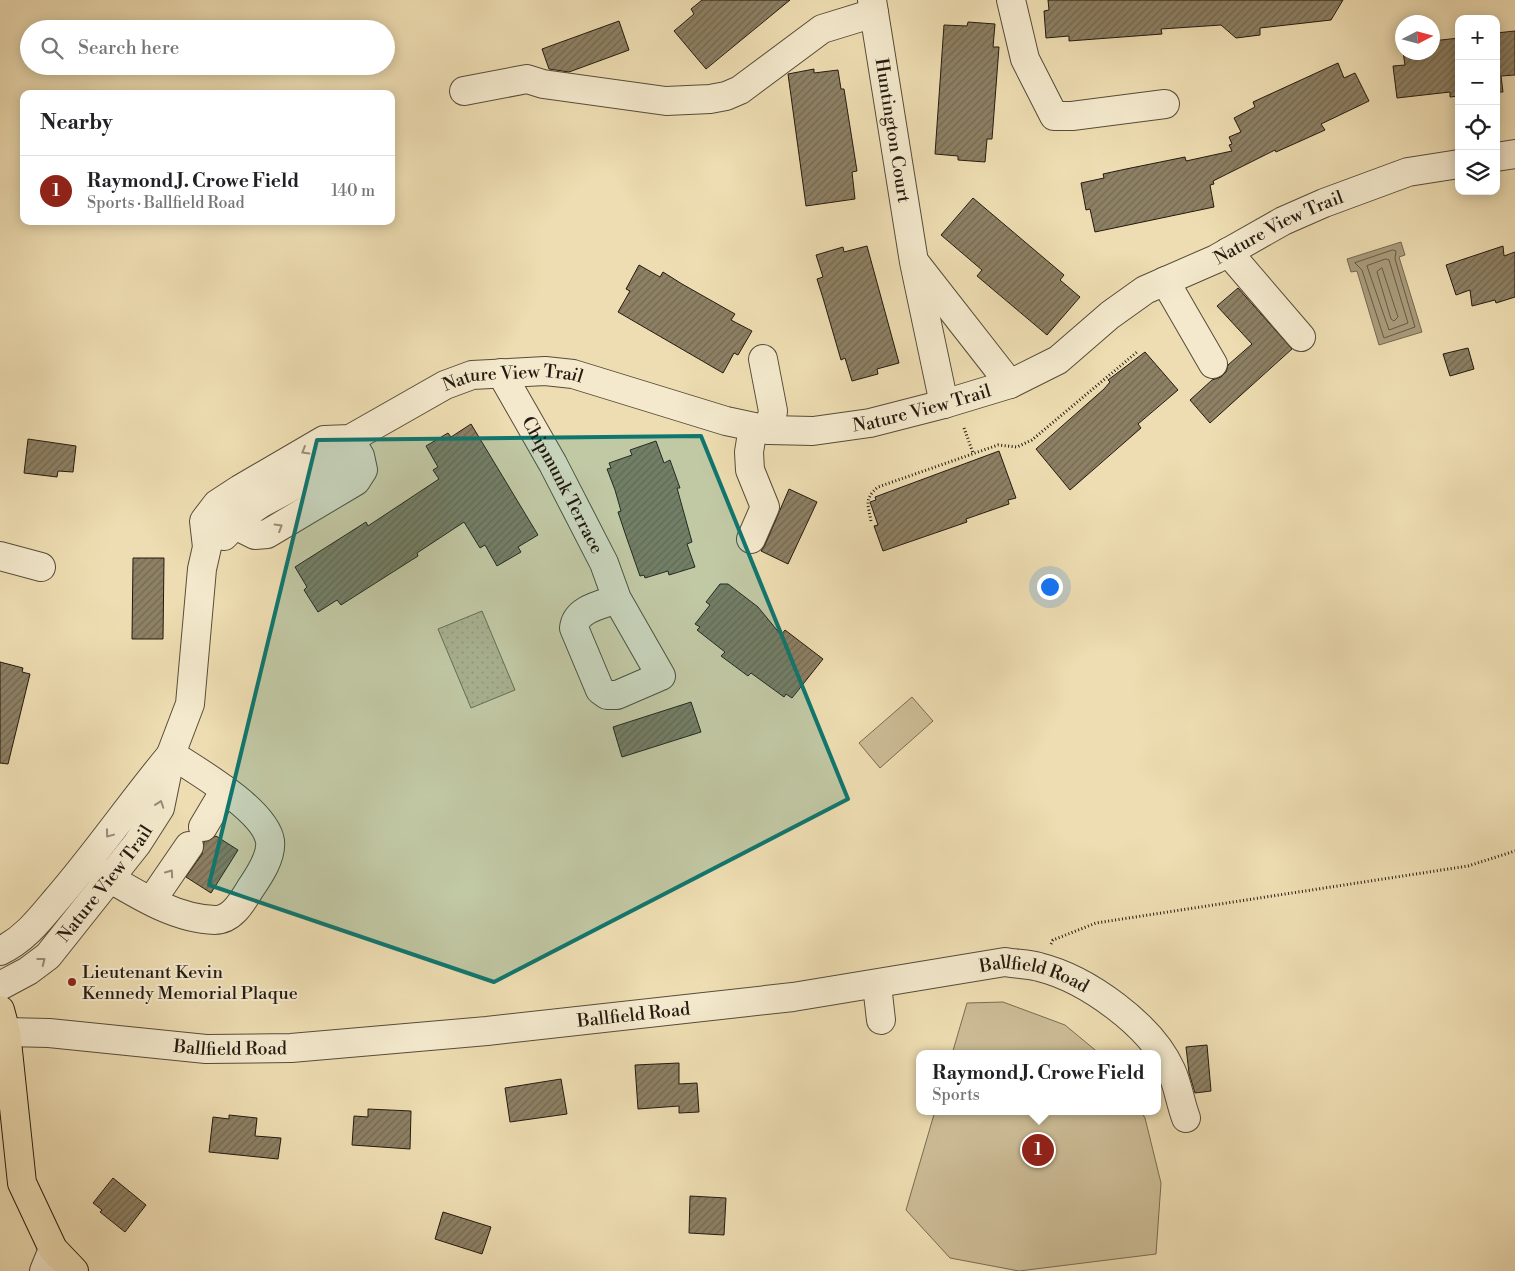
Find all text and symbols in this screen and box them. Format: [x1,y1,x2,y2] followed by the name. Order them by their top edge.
[1395,15,1440,60] north arrow
[1455,15,1500,195] map controls
[1455,15,1500,60] button: +
[20,20,395,75] search box
[38,34,66,62] icon: search
[78,36,179,60] text: Search here
[869,57,915,205] street label: Huntington Court
[1455,60,1500,105] button: −
[1455,105,1500,150] button: locate
[40,110,113,136] text: Nearby
[1455,150,1500,195] button: layers
[87,169,299,193] text: Raymond J. Crowe Field
[52,181,60,201] text: 1
[331,181,375,201] text: 140 m
[1210,186,1347,270] street label: Nature View Trail
[87,193,245,213] text: Sports · Ballfield Road
[439,360,587,397] street label: Nature View Trail
[851,379,994,437] street label: Nature View Trail
[516,412,608,558] street label: Chipmunk Terrace
[301,445,310,455] one-way arrow
[274,523,283,533] one-way arrow
[1037,574,1063,600] your location
[154,800,164,809] one-way arrow
[53,820,158,947] street label: Nature View Trail
[107,828,115,837] one-way arrow
[165,870,173,879] one-way arrow
[976,951,1094,998] street label: Ballfield Road
[36,958,45,967] one-way arrow
[82,961,298,1005] place label: Lieutenant Kevin Kennedy Memorial Plaque
[66,976,78,988] marker: Lieutenant Kevin Kennedy Memorial Plaque
[575,997,692,1033] street label: Ballfield Road
[171,1035,288,1061] street label: Ballfield Road
[916,1050,1161,1115] popup
[932,1061,1145,1085] text: Raymond J. Crowe Field
[932,1085,980,1105] text: Sports
[1022,1131,1054,1169] pin: 1

